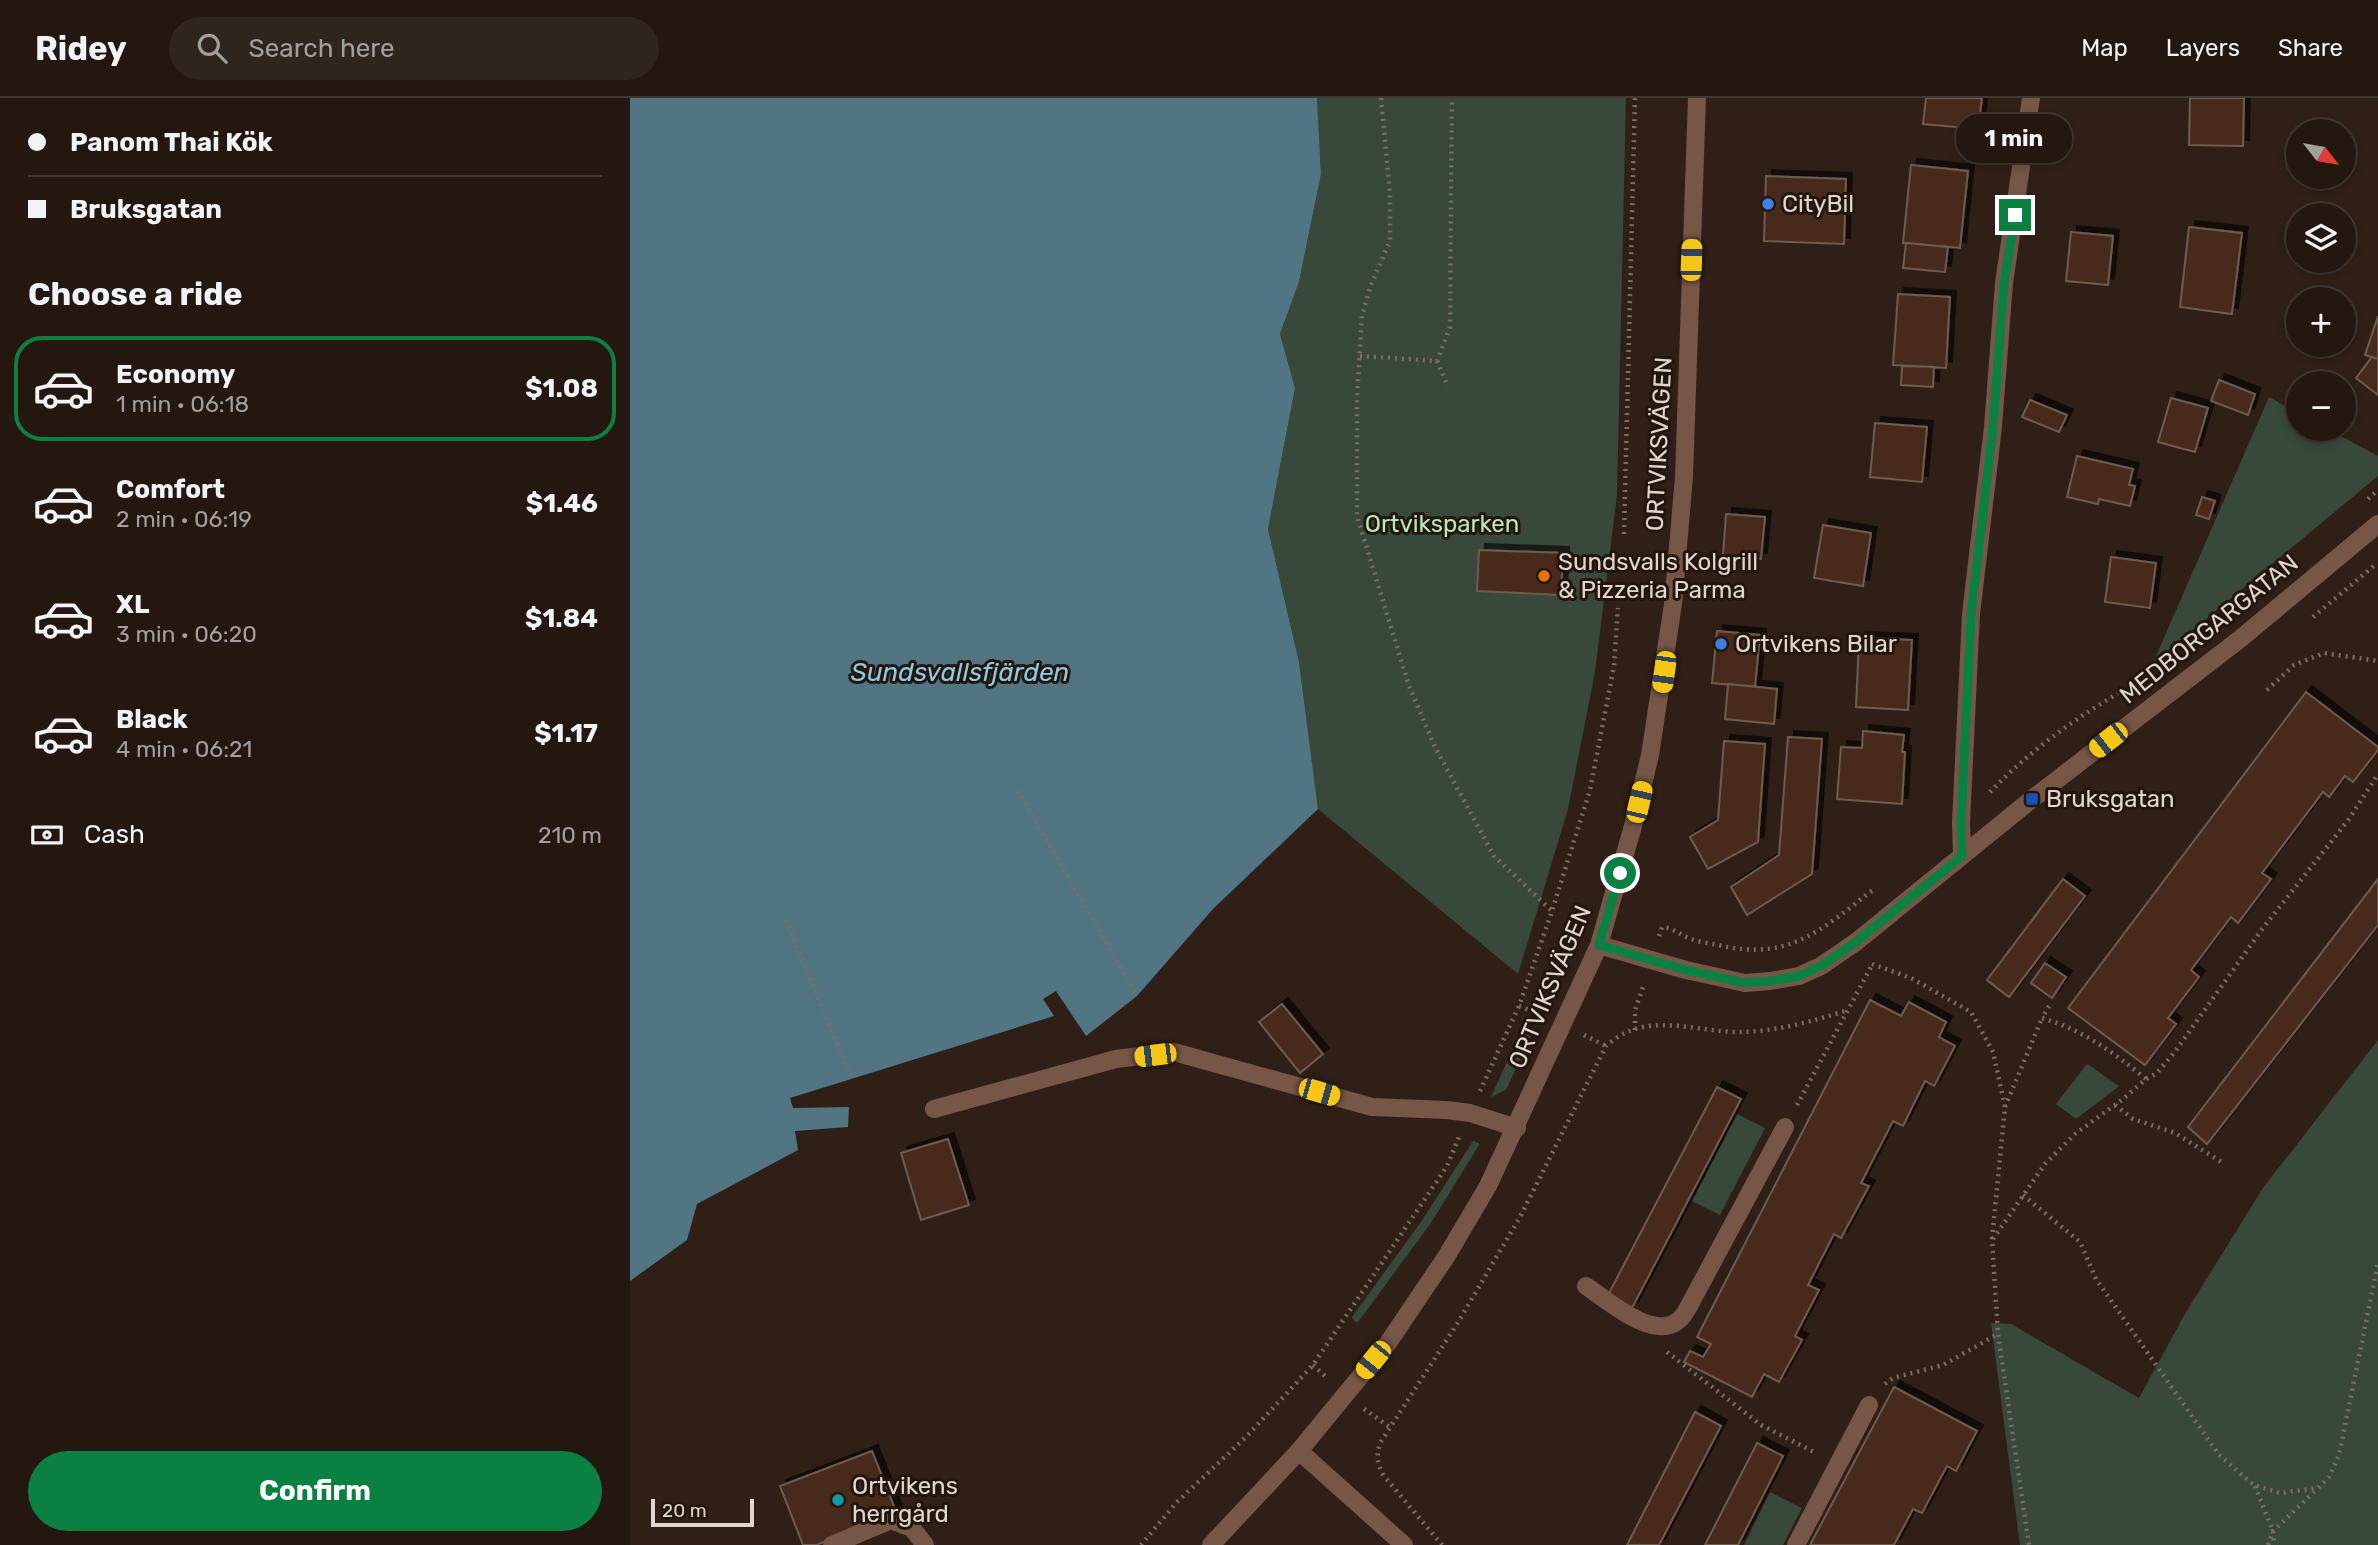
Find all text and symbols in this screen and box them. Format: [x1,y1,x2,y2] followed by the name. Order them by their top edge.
[169,17,659,80] search box
[35,29,127,68] text: Ridey
[193,29,231,67] icon: search
[249,33,394,64] text: Search here
[2081,34,2128,62] text: Map
[2166,34,2240,62] text: Layers
[2278,34,2343,62] text: Share
[1957,114,2073,162] callout: 1 min
[2286,119,2356,189] north arrow
[2286,119,2356,441] map controls
[1985,124,2043,152] text: 1 min
[70,127,273,158] text: Panom Thai Kök
[1782,190,1854,218] place label: CityBil
[70,194,222,225] text: Bruksgatan
[1760,196,1776,212] marker: CityBil
[1999,199,2031,231] route end
[2286,203,2356,273] button: layers
[1680,239,1703,281] car
[28,275,242,313] text: Choose a ride
[2286,287,2356,357] button: +
[1640,356,1678,532] street label: ORTVIKSVÄGEN
[32,357,95,420] icon: car
[116,359,235,390] text: Economy
[2286,371,2356,441] button: −
[525,373,598,404] text: $1.08
[116,390,249,418] text: 1 min · 06:18
[32,472,95,535] icon: car
[116,474,225,505] text: Comfort
[526,488,598,519] text: $1.46
[116,505,252,533] text: 2 min · 06:19
[1365,510,1519,538] park label: Ortviksparken
[1558,548,1758,604] place label: Sundsvalls Kolgrill & Pizzeria Parma
[2114,549,2304,709] street label: MEDBORGARGATAN
[1536,568,1552,584] marker: Sundsvalls Kolgrill & Pizzeria Parma
[32,587,95,650] icon: car
[116,589,149,620] text: XL
[525,603,598,634] text: $1.84
[116,620,257,648] text: 3 min · 06:20
[1735,630,1897,658] place label: Ortvikens Bilar
[1713,636,1729,652] marker: Ortvikens Bilar
[1651,650,1678,694] car
[851,657,1069,688] water label: Sundsvallsfjärden
[32,702,95,765] icon: car
[116,704,188,735] text: Black
[534,718,598,749] text: $1.17
[2085,719,2132,761] car
[116,735,252,763] text: 4 min · 06:21
[1625,779,1654,825] car
[2046,785,2175,813] place label: Bruksgatan
[2024,791,2040,807] marker: Bruksgatan
[28,816,66,854] icon: cash
[84,819,145,850] text: Cash
[538,821,602,849] text: 210 m
[1604,857,1636,889] route start
[1503,901,1597,1073] street label: ORTVIKSVÄGEN
[1133,1042,1178,1068] car
[1296,1076,1343,1108] car
[1352,1337,1395,1383] car
[28,1451,602,1531] button: Confirm
[852,1472,958,1528] place label: Ortvikens herrgård
[830,1492,846,1508] marker: Ortvikens herrgård
[651,1496,754,1528] scale bar
[662,1499,707,1522] text: 20 m

